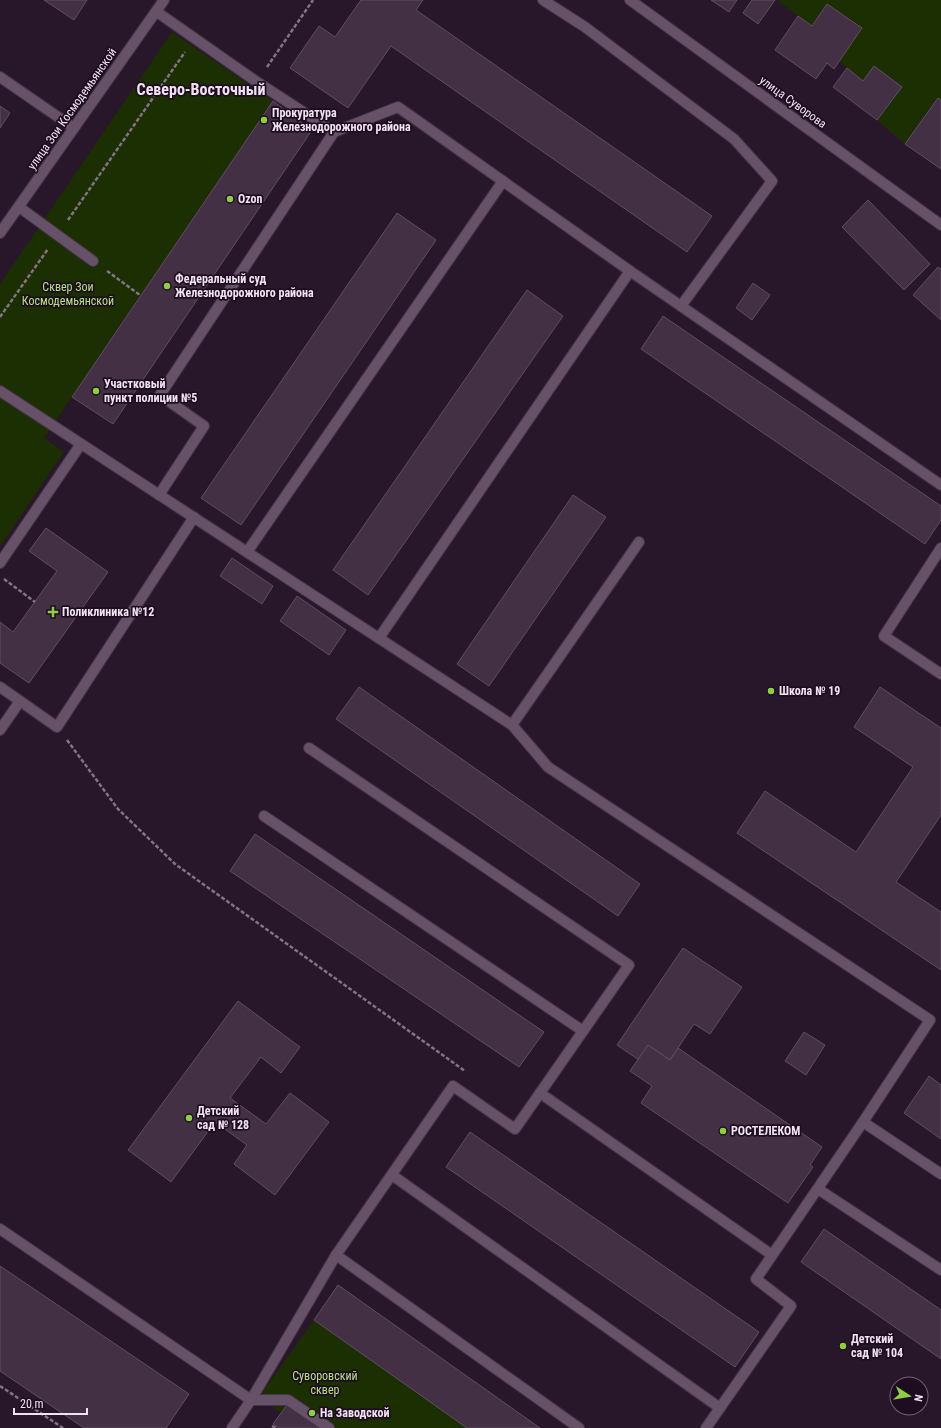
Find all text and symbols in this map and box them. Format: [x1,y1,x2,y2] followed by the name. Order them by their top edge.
[25,46,119,172] street label: улица Зои Космодемьянской
[757,73,829,131] street label: улица Суворова
[137,80,265,99] district label: Северо-Восточный
[272,106,411,134] place label: Прокуратура Железнодорожного района
[259,115,269,125] marker: Прокуратура Железнодорожного района
[238,192,263,206] place label: Ozon
[225,194,235,204] marker: Ozon
[175,272,314,300] place label: Федеральный суд Железнодорожного района
[22,280,114,308] park label: Сквер Зои Космодемьянской
[162,281,172,291] marker: Федеральный суд Железнодорожного района
[104,377,197,405] place label: Участковый пункт полиции №5
[91,386,101,396] marker: Участковый пункт полиции №5
[62,605,154,619] place label: Поликлиника №12
[47,606,59,618] marker: Поликлиника №12
[779,684,840,698] place label: Школа № 19
[766,686,776,696] marker: Школа № 19
[197,1104,249,1132] place label: Детский сад № 128
[184,1113,194,1123] marker: Детский сад № 128
[731,1124,800,1138] place label: РОСТЕЛЕКОМ
[718,1126,728,1136] marker: РОСТЕЛЕКОМ
[851,1332,903,1360] place label: Детский сад № 104
[838,1341,848,1351] marker: Детский сад № 104
[292,1369,358,1397] park label: Суворовский сквер
[889,1376,929,1416] north arrow
[14,1390,87,1416] scale bar
[911,1393,925,1403] text: N
[20,1397,44,1411] text: 20 m
[320,1406,389,1420] place label: На Заводской
[307,1408,317,1418] marker: На Заводской

